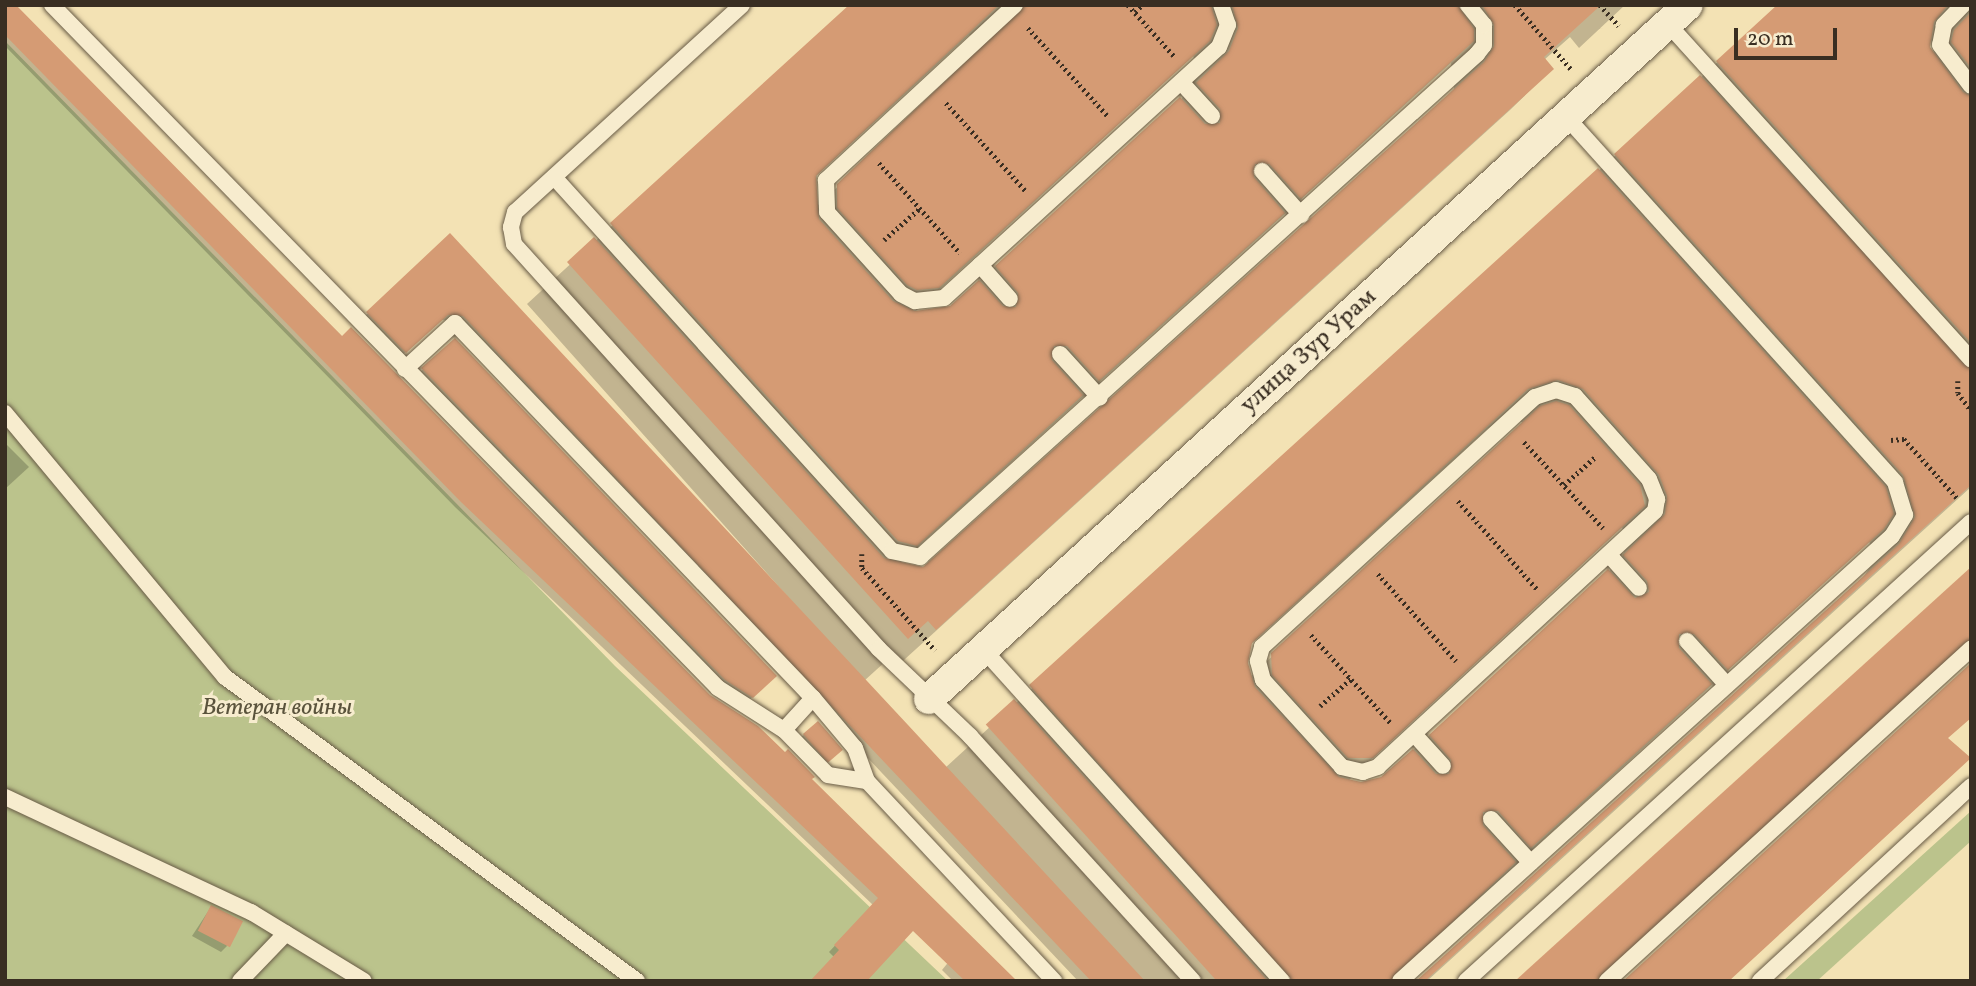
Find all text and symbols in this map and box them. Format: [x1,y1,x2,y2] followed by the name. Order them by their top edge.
[1738,14,1841,58] scale bar
[1747,25,1793,54] text: 20 m
[1235,283,1383,421] street label: улица Зур Урам
[202,695,352,723] park label: Ветеран войны

